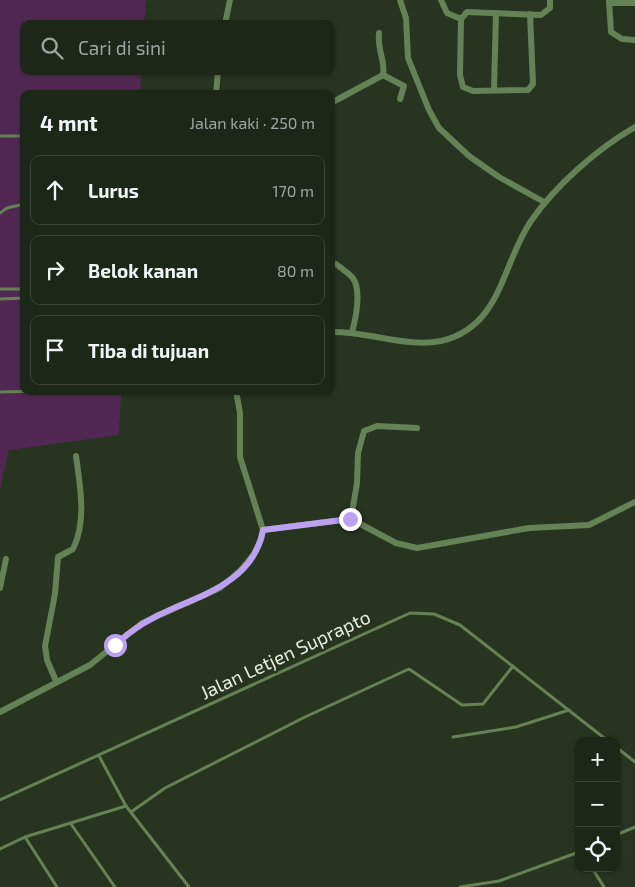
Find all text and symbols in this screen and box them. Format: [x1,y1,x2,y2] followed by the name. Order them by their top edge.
[20,20,335,75] search box
[38,34,66,62] icon: search
[78,36,166,59] text: Cari di sini
[40,110,98,135] text: 4 mnt
[190,113,315,132] text: Jalan kaki · 250 m
[41,176,69,204] icon: ahead
[88,179,139,202] text: Lurus
[272,181,314,200] text: 170 m
[41,256,69,284] icon: right
[88,259,198,282] text: Belok kanan
[277,261,314,280] text: 80 m
[41,336,69,364] icon: arrive
[88,339,209,362] text: Tiba di tujuan
[339,508,362,531] route end
[196,604,374,704] street label: Jalan Letjen Suprapto
[104,634,127,657] route start
[575,737,620,872] map controls
[575,737,620,782] button: +
[575,782,620,827] button: −
[575,827,620,872] button: locate

